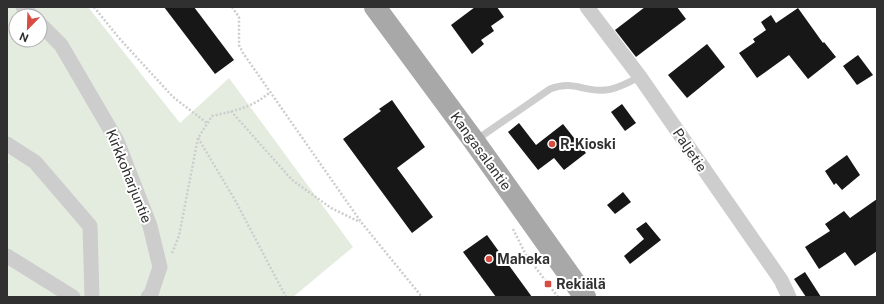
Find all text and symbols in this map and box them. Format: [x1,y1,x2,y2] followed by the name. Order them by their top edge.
[8,8,48,48] north arrow
[18,30,30,44] text: N
[447,109,515,193] street label: Kangasalantie
[670,125,710,175] street label: Paljetie
[103,127,155,225] street label: Kirkkoharjuntie
[560,136,616,152] place label: R-Kioski
[547,139,557,149] marker: R-Kioski
[497,251,550,267] place label: Maheka
[484,254,494,264] marker: Maheka
[556,276,606,292] place label: Rekiälä
[543,279,553,289] marker: Rekiälä

